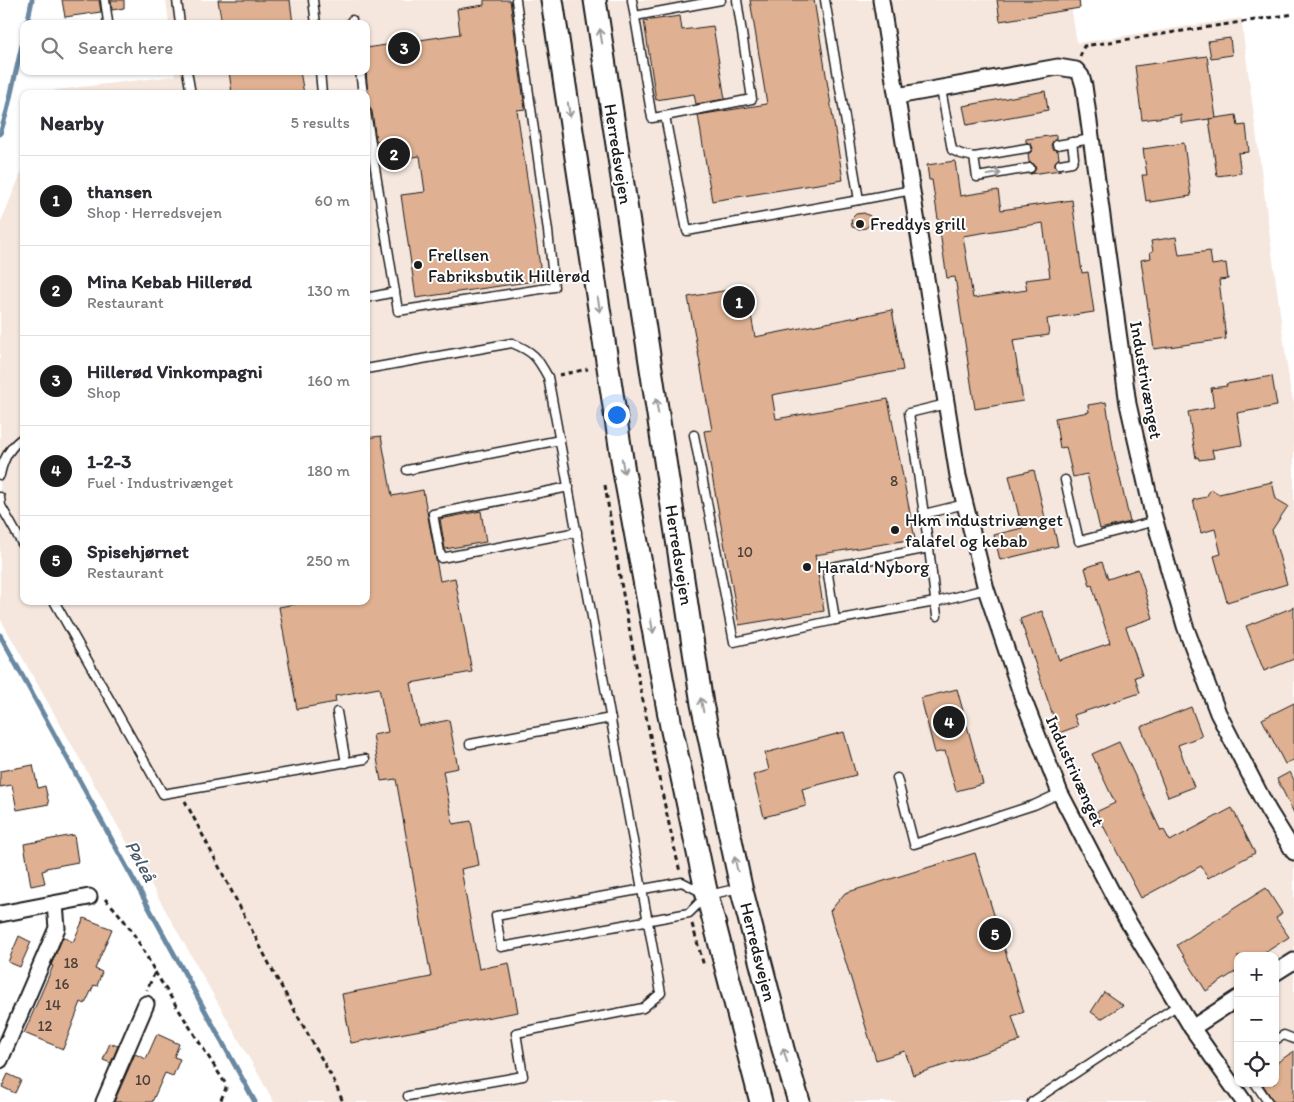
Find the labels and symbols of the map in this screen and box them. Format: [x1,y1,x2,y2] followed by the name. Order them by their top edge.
[595,28,605,44] one-way arrow
[388,29,420,67] pin: 3
[565,102,575,118] one-way arrow
[599,102,637,206] street label: Herredsvejen
[378,135,410,173] pin: 2
[985,169,1001,179] one-way arrow
[870,213,966,235] place label: Freddys grill
[854,218,866,230] marker: Freddys grill
[428,244,590,287] place label: Frellsen Fabriksbutik Hillerød
[412,259,424,271] marker: Frellsen Fabriksbutik Hillerød
[723,283,755,321] pin: 1
[594,297,604,313] one-way arrow
[1125,319,1167,441] street label: Industrivænget
[651,398,661,414] one-way arrow
[604,402,630,428] your location
[618,458,628,474] one-way arrow
[890,472,898,490] house number: 8
[660,503,698,607] street label: Herredsvejen
[905,509,1063,552] place label: Hkm industrivænget falafel og kebab
[889,524,901,536] marker: Hkm industrivænget falafel og kebab
[737,543,753,561] house number: 10
[817,556,930,578] place label: Harald Nyborg
[801,561,813,573] marker: Harald Nyborg
[648,617,658,633] one-way arrow
[697,697,706,713] one-way arrow
[933,703,965,741] pin: 4
[1041,712,1109,830] street label: Industrivænget
[120,836,162,886] water label: Pøleå
[731,856,740,872] one-way arrow
[735,900,781,1004] street label: Herredsvejen
[979,915,1011,953] pin: 5
[63,954,79,972] house number: 18
[55,975,70,993] house number: 16
[45,996,61,1014] house number: 14
[38,1017,53,1035] house number: 12
[779,1048,789,1064] one-way arrow
[135,1071,151,1089] house number: 10

